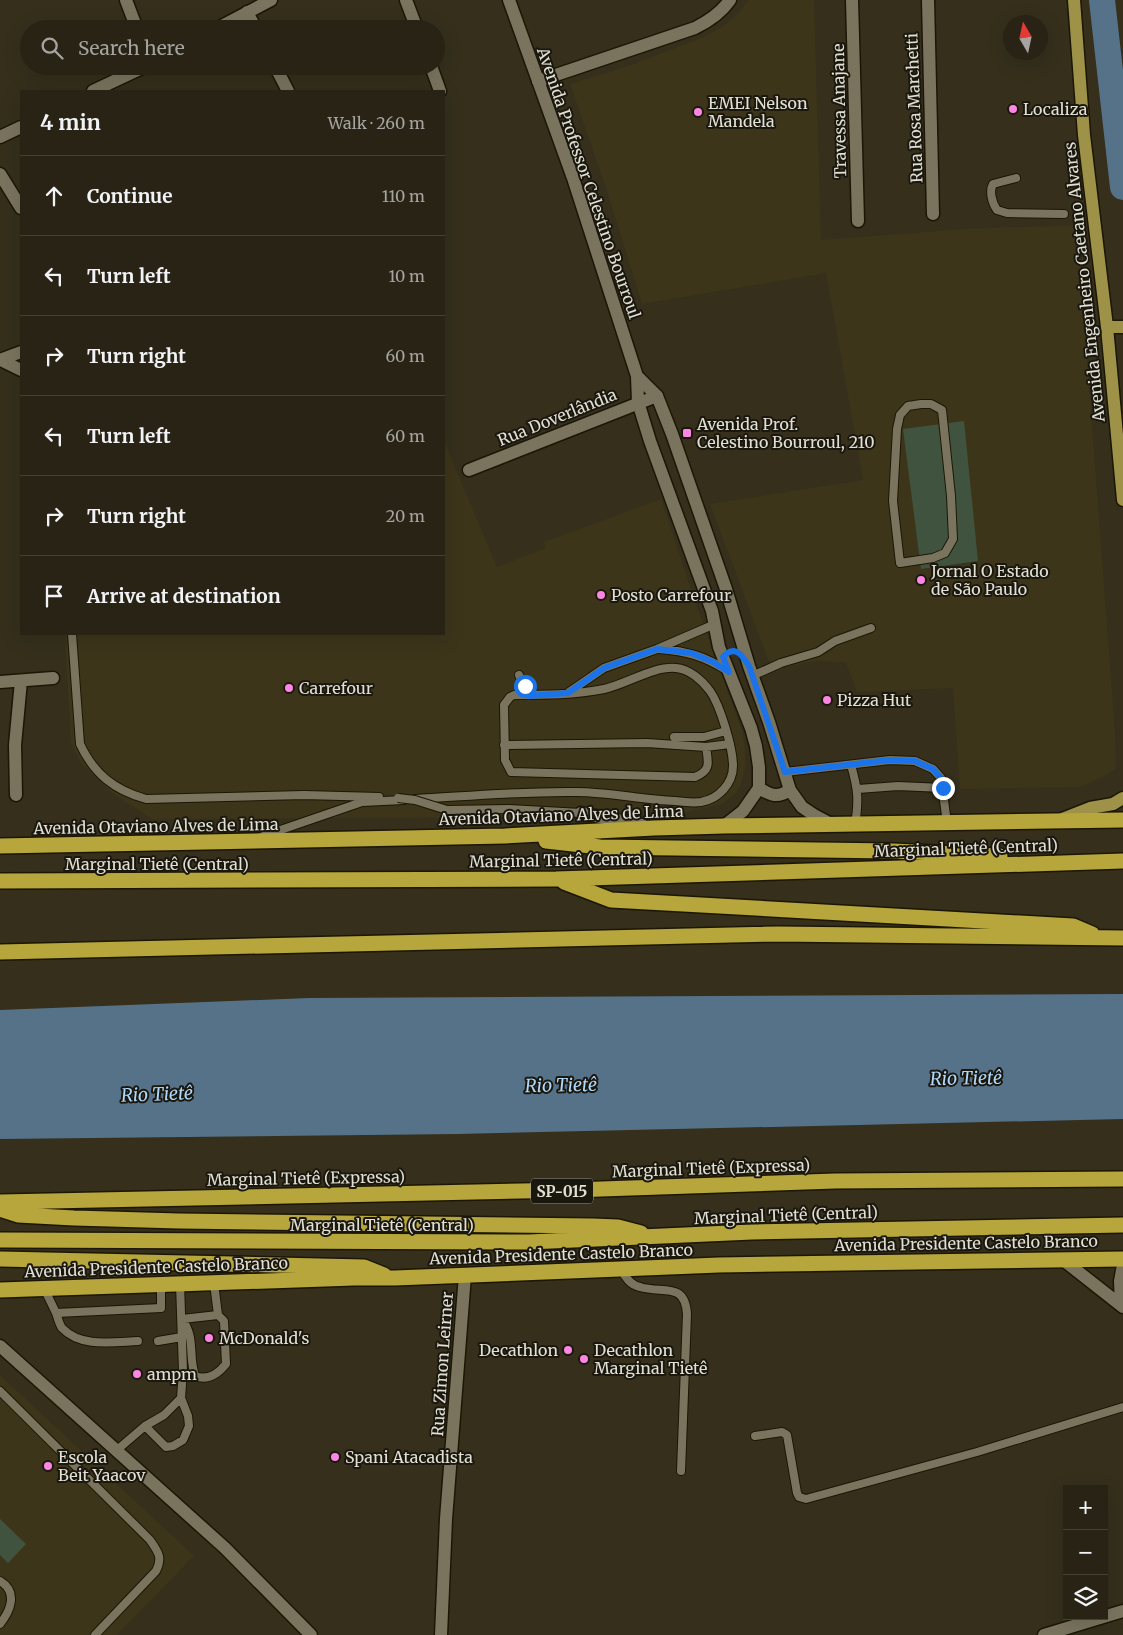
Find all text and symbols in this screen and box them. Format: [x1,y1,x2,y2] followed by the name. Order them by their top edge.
[1003,15,1048,60] north arrow
[20,20,445,75] search box
[901,33,927,183] street label: Rua Rosa Marchetti
[38,34,66,62] icon: search
[78,36,185,60] text: Search here
[828,43,850,179] street label: Travessa Anajane
[533,44,645,321] street label: Avenida Professor Celestino Bourroul
[708,93,808,131] place label: EMEI Nelson Mandela
[1023,99,1088,119] place label: Localiza
[1007,103,1019,115] marker: Localiza
[692,106,704,118] marker: EMEI Nelson Mandela
[40,109,101,136] text: 4 min
[328,113,425,133] text: Walk · 260 m
[1059,141,1109,424] street label: Avenida Engenheiro Caetano Alvares
[40,182,68,210] icon: ahead
[87,184,173,208] text: Continue
[382,186,425,206] text: 110 m
[40,262,68,290] icon: left
[87,264,171,288] text: Turn left
[388,266,425,286] text: 10 m
[40,342,68,370] icon: right
[87,344,186,368] text: Turn right
[385,346,425,366] text: 60 m
[495,384,620,450] street label: Rua Doverlândia
[696,414,874,452] place label: Avenida Prof. Celestino Bourroul, 210
[40,422,68,450] icon: left
[87,424,171,448] text: Turn left
[385,426,425,446] text: 60 m
[681,427,693,439] marker: Avenida Prof. Celestino Bourroul, 210
[40,502,68,530] icon: right
[87,504,186,528] text: Turn right
[386,506,425,526] text: 20 m
[930,561,1049,599] place label: Jornal O Estado de São Paulo
[915,574,927,586] marker: Jornal O Estado de São Paulo
[40,582,68,610] icon: arrive
[87,584,281,608] text: Arrive at destination
[611,585,731,605] place label: Posto Carrefour
[595,589,607,601] marker: Posto Carrefour
[514,675,537,698] route start
[299,678,373,698] place label: Carrefour
[283,682,295,694] marker: Carrefour
[837,690,912,710] place label: Pizza Hut
[821,694,833,706] marker: Pizza Hut
[932,777,955,800] route end
[437,801,684,829] street label: Avenida Otaviano Alves de Lima
[32,814,279,838] street label: Avenida Otaviano Alves de Lima
[874,835,1058,861] street label: Marginal Tietê (Central)
[469,848,653,872] street label: Marginal Tietê (Central)
[65,854,249,874] street label: Marginal Tietê (Central)
[930,1066,1002,1090] water label: Rio Tietê
[525,1073,597,1097] water label: Rio Tietê
[121,1081,193,1107] water label: Rio Tietê
[612,1155,810,1181] street label: Marginal Tietê (Expressa)
[207,1166,405,1190] street label: Marginal Tietê (Expressa)
[531,1178,593,1204] road number: SP-015
[694,1202,878,1228] street label: Marginal Tietê (Central)
[290,1215,474,1235] street label: Marginal Tietê (Central)
[833,1231,1098,1255] street label: Avenida Presidente Castelo Branco
[428,1239,693,1269] street label: Avenida Presidente Castelo Branco
[23,1252,288,1282] street label: Avenida Presidente Castelo Branco
[427,1291,457,1437] street label: Rua Zimon Leirner
[219,1328,309,1348] place label: McDonald's
[203,1332,215,1344] marker: McDonald's
[479,1340,558,1360] place label: Decathlon
[594,1340,707,1378] place label: Decathlon Marginal Tietê
[562,1344,574,1356] marker: Decathlon
[578,1353,590,1365] marker: Decathlon Marginal Tietê
[147,1364,197,1384] place label: ampm
[131,1368,143,1380] marker: ampm
[58,1447,146,1485] place label: Escola Beit Yaacov
[345,1447,473,1467] place label: Spani Atacadista
[329,1451,341,1463] marker: Spani Atacadista
[42,1460,54,1472] marker: Escola Beit Yaacov
[1063,1485,1108,1620] map controls
[1063,1485,1108,1530] button: +
[1063,1530,1108,1575] button: −
[1063,1575,1108,1620] button: layers

